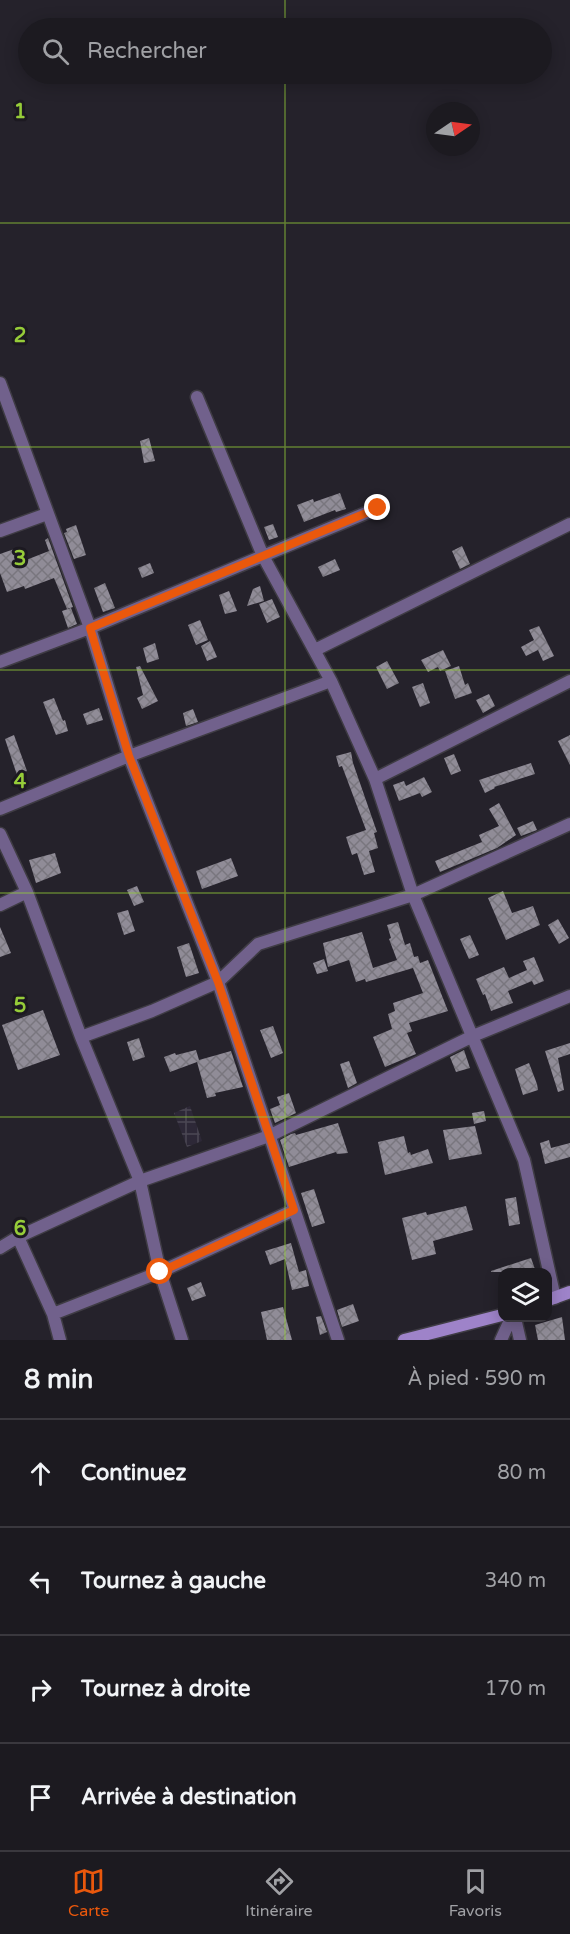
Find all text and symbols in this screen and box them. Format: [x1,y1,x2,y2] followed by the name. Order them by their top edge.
[18,18,552,84] search box
[39,35,72,68] icon: search
[87,38,207,64] text: Rechercher
[14,100,26,124] text: 1
[426,102,480,156] north arrow
[14,324,26,348] text: 2
[364,494,390,520] route end
[14,547,26,571] text: 3
[14,770,27,794] text: 4
[14,994,26,1018] text: 5
[14,1217,26,1241] text: 6
[146,1258,172,1284] route start
[498,1268,552,1322] map controls
[498,1268,552,1322] button: layers
[24,1364,93,1395] text: 8 min
[408,1367,546,1391] text: À pied · 590 m
[24,1457,57,1490] icon: ahead
[81,1460,186,1486] text: Continuez
[497,1461,546,1485] text: 80 m
[24,1565,57,1598] icon: left
[81,1568,266,1594] text: Tournez à gauche
[485,1569,546,1593] text: 340 m
[24,1673,57,1706] icon: right
[81,1676,250,1702] text: Tournez à droite
[485,1677,546,1701] text: 170 m
[24,1781,57,1814] icon: arrive
[81,1784,297,1810] text: Arrivée à destination
[68,1865,109,1921] tab: Carte
[245,1865,313,1921] tab: Itinéraire
[449,1865,502,1921] tab: Favoris

